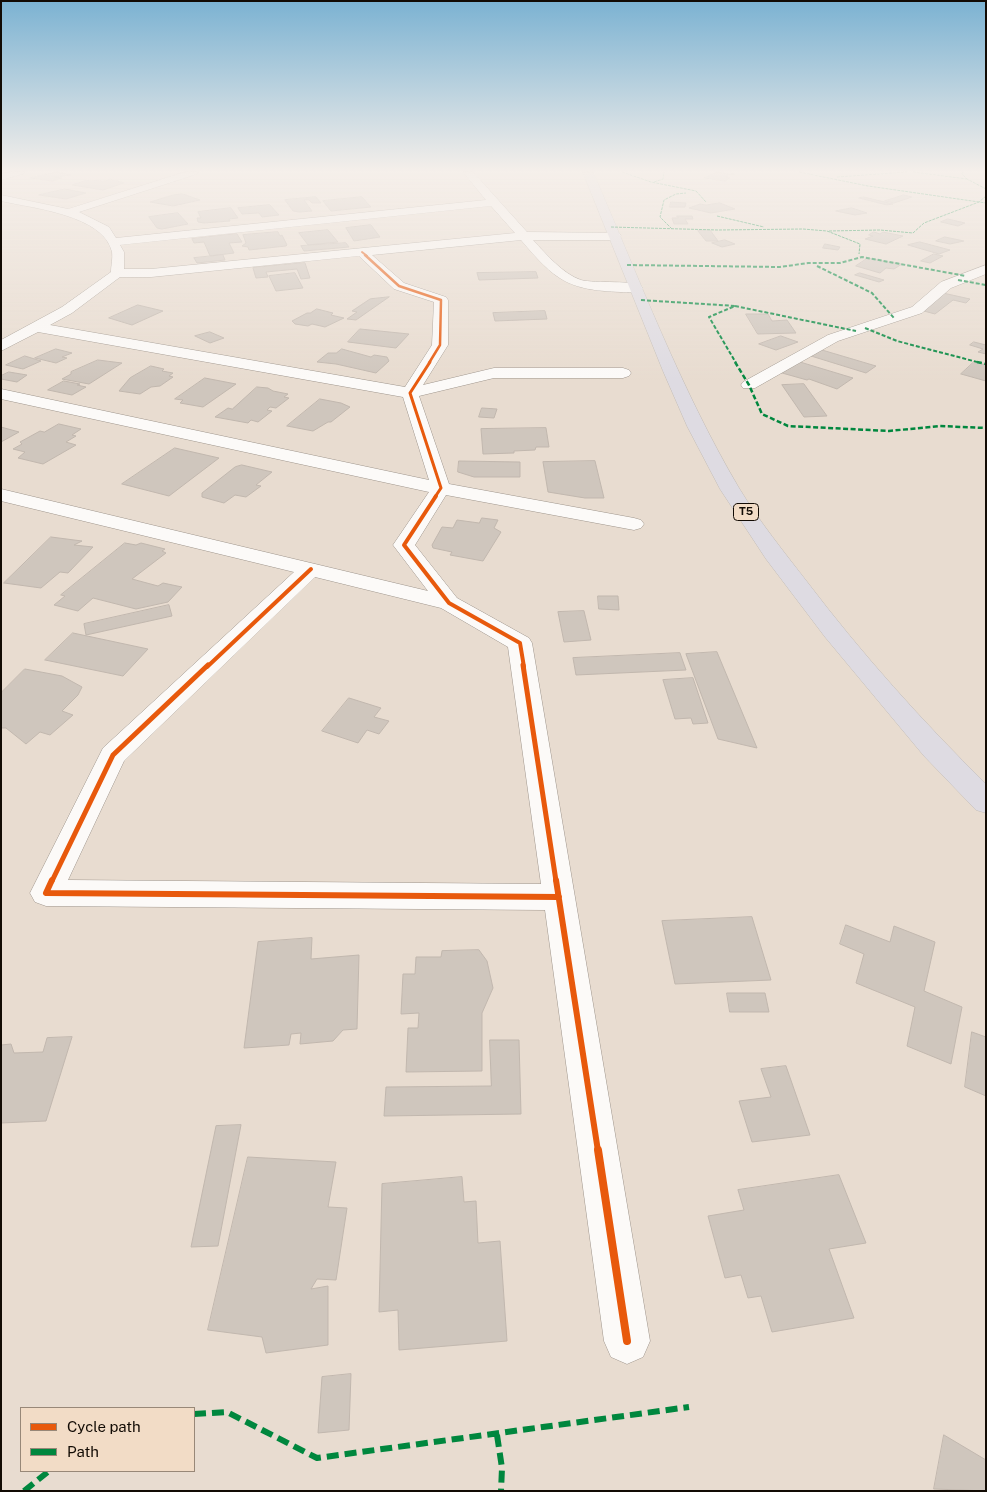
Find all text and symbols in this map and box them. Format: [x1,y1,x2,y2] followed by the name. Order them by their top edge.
[734,504,758,520] road number: T5
[20,1407,195,1472] legend
[67,1418,141,1435] text: Cycle path
[67,1443,99,1460] text: Path

